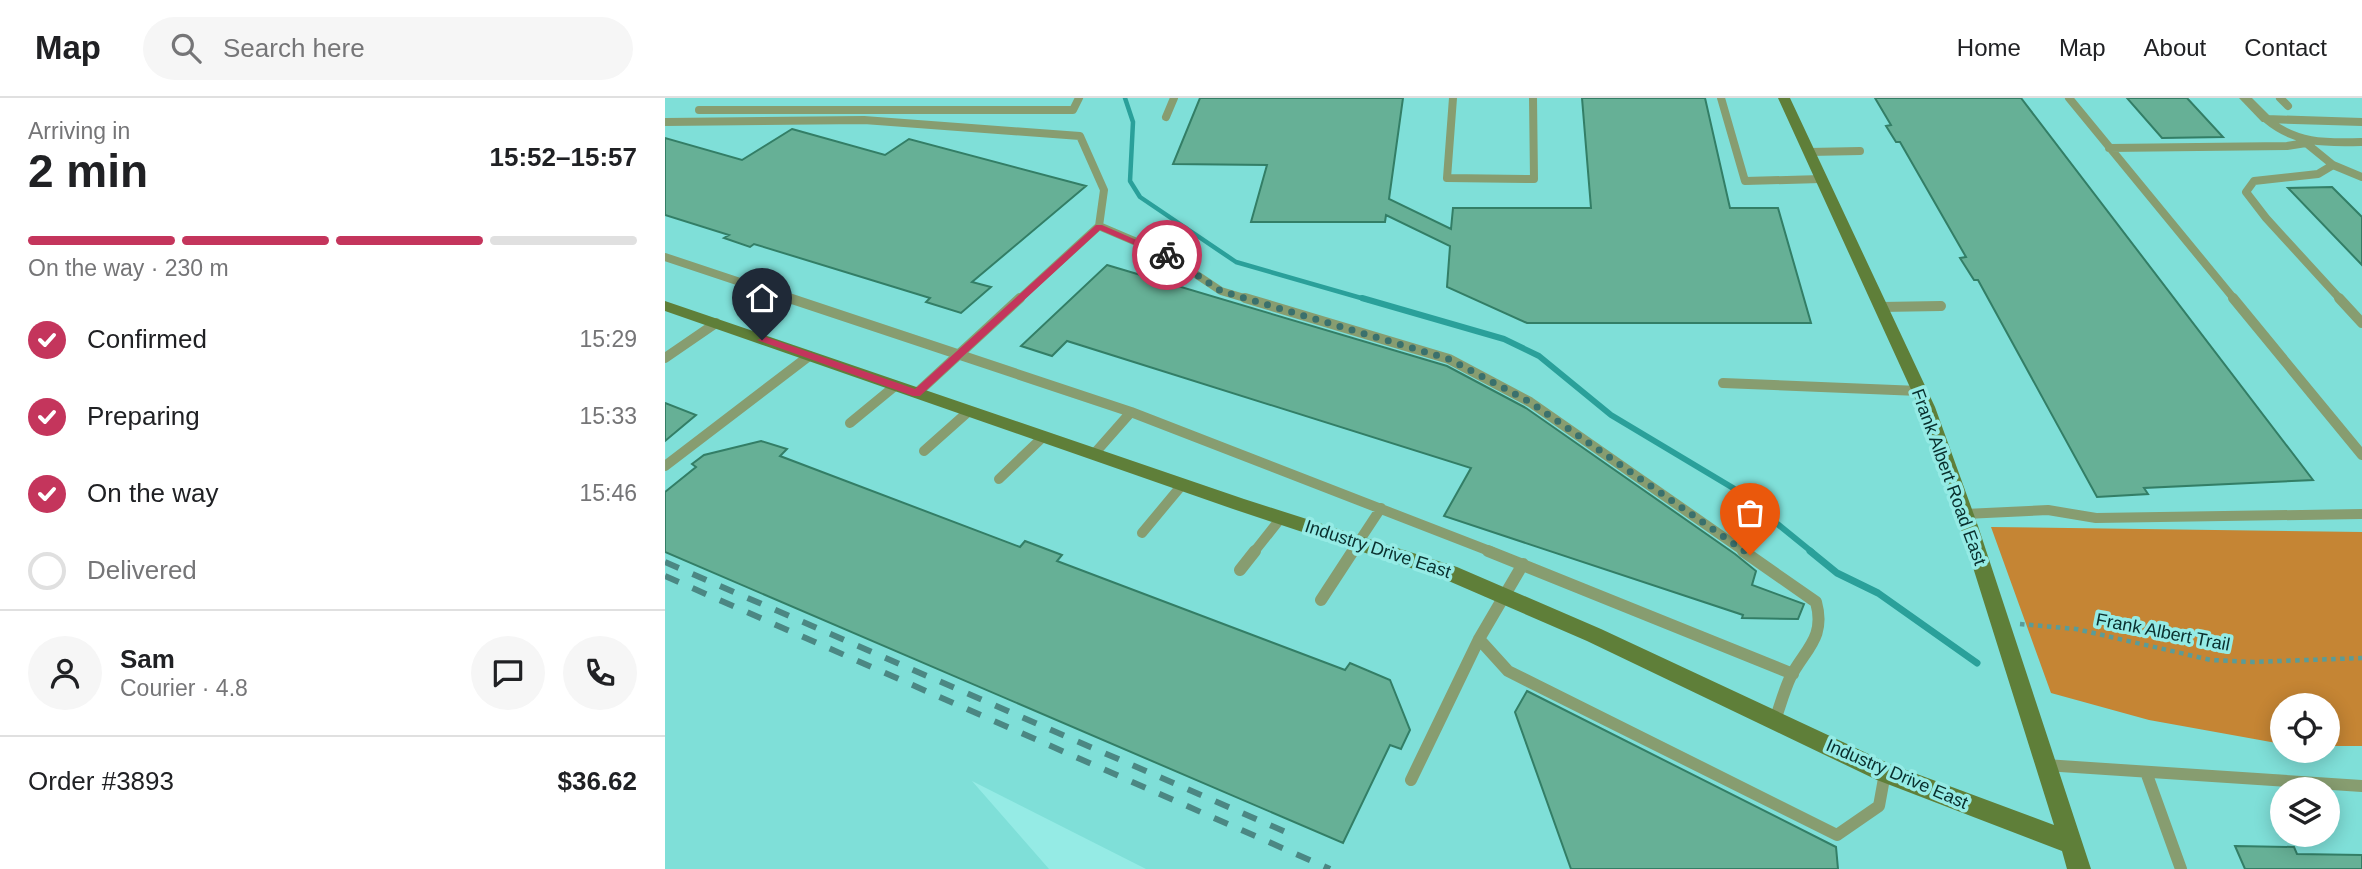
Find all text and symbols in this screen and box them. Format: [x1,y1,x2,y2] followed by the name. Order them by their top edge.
[143,17,633,80] search box
[35,29,101,66] text: Map
[167,29,205,67] icon: search
[223,33,365,63] text: Search here
[1957,34,2021,61] text: Home
[2059,34,2106,61] text: Map
[2144,34,2206,61] text: About
[2244,34,2327,61] text: Contact
[28,118,130,144] text: Arriving in
[490,142,637,172] text: 15:52–15:57
[28,145,148,197] text: 2 min
[1132,220,1202,290] courier
[1148,236,1186,274] icon: bike
[28,255,229,281] text: On the way · 230 m
[732,268,792,340] pin
[743,279,781,317] icon: home
[28,321,66,359] icon: check
[87,324,207,354] text: Confirmed
[579,326,637,352] text: 15:29
[1908,386,1990,568] street label: Frank Albert Road East
[28,398,66,436] icon: check
[87,401,200,431] text: Preparing
[579,403,637,429] text: 15:33
[28,475,66,513] icon: check
[87,478,219,508] text: On the way
[579,480,637,506] text: 15:46
[1720,483,1780,555] pin
[1731,494,1769,532] icon: bag
[1303,516,1453,582] street label: Industry Drive East
[87,555,197,585] text: Delivered
[2094,609,2232,655] street label: Frank Albert Trail
[28,636,102,710] button: person
[471,636,545,710] button: chat
[563,636,637,710] button: phone
[120,644,175,674] text: Sam
[120,675,248,701] text: Courier · 4.8
[2270,693,2340,847] map controls
[2270,693,2340,763] button: locate
[1823,735,1971,813] street label: Industry Drive East
[28,766,174,796] text: Order #3893
[557,766,637,796] text: $36.62
[2270,777,2340,847] button: layers

